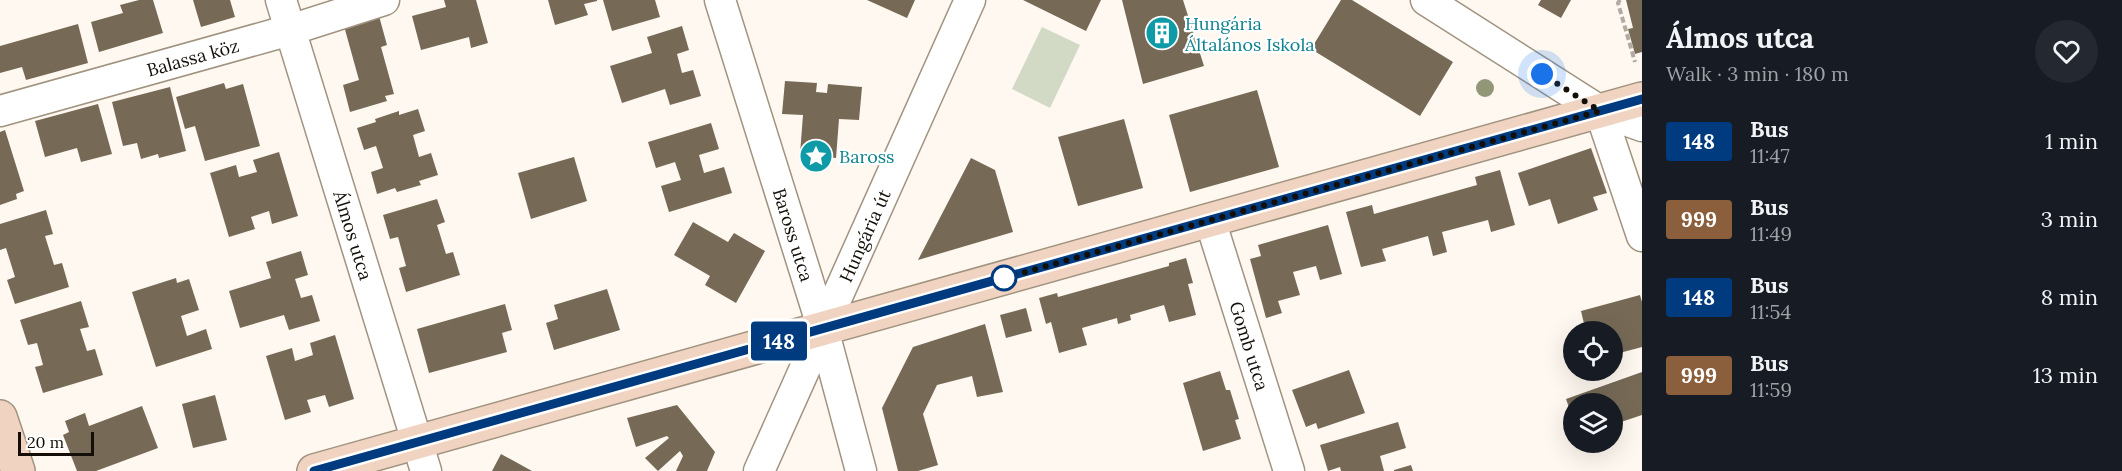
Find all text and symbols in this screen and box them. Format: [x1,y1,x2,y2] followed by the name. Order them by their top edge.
[1184,12,1315,56] place label: Hungária Általános Iskola
[1144,15,1180,51] building icon: Hungária Általános Iskola
[1666,20,1814,56] text: Álmos utca
[2035,20,2098,83] button: heart
[144,33,241,81] street label: Balassa köz
[1527,59,1557,89] your location
[1666,61,1849,86] text: Walk · 3 min · 180 m
[1750,115,1789,143] text: Bus
[2045,127,2098,155] text: 1 min
[1683,128,1715,155] text: 148
[798,138,834,174] place icon: Baross
[1750,143,1790,168] text: 11:47
[839,145,894,168] place label: Baross
[768,185,819,284] street label: Baross utca
[834,186,895,286] street label: Hungária út
[328,187,378,283] street label: Álmos utca
[1750,193,1789,221] text: Bus
[2041,205,2098,233] text: 3 min
[1681,206,1717,233] text: 999
[1750,221,1792,246] text: 11:49
[991,265,1017,291] unlabelled marker
[1750,271,1789,299] text: Bus
[2041,283,2098,311] text: 8 min
[1683,284,1715,311] text: 148
[1225,299,1274,393] street label: Gomb utca
[1750,299,1791,324] text: 11:54
[1563,321,1623,453] map controls
[1563,321,1623,381] button: locate
[744,322,814,360] line badge: 148
[763,328,795,355] text: 148
[1750,349,1789,377] text: Bus
[2033,361,2098,389] text: 13 min
[1681,362,1717,389] text: 999
[1750,377,1792,402] text: 11:59
[1563,393,1623,453] button: layers
[18,429,94,456] scale bar
[27,432,64,452] text: 20 m

